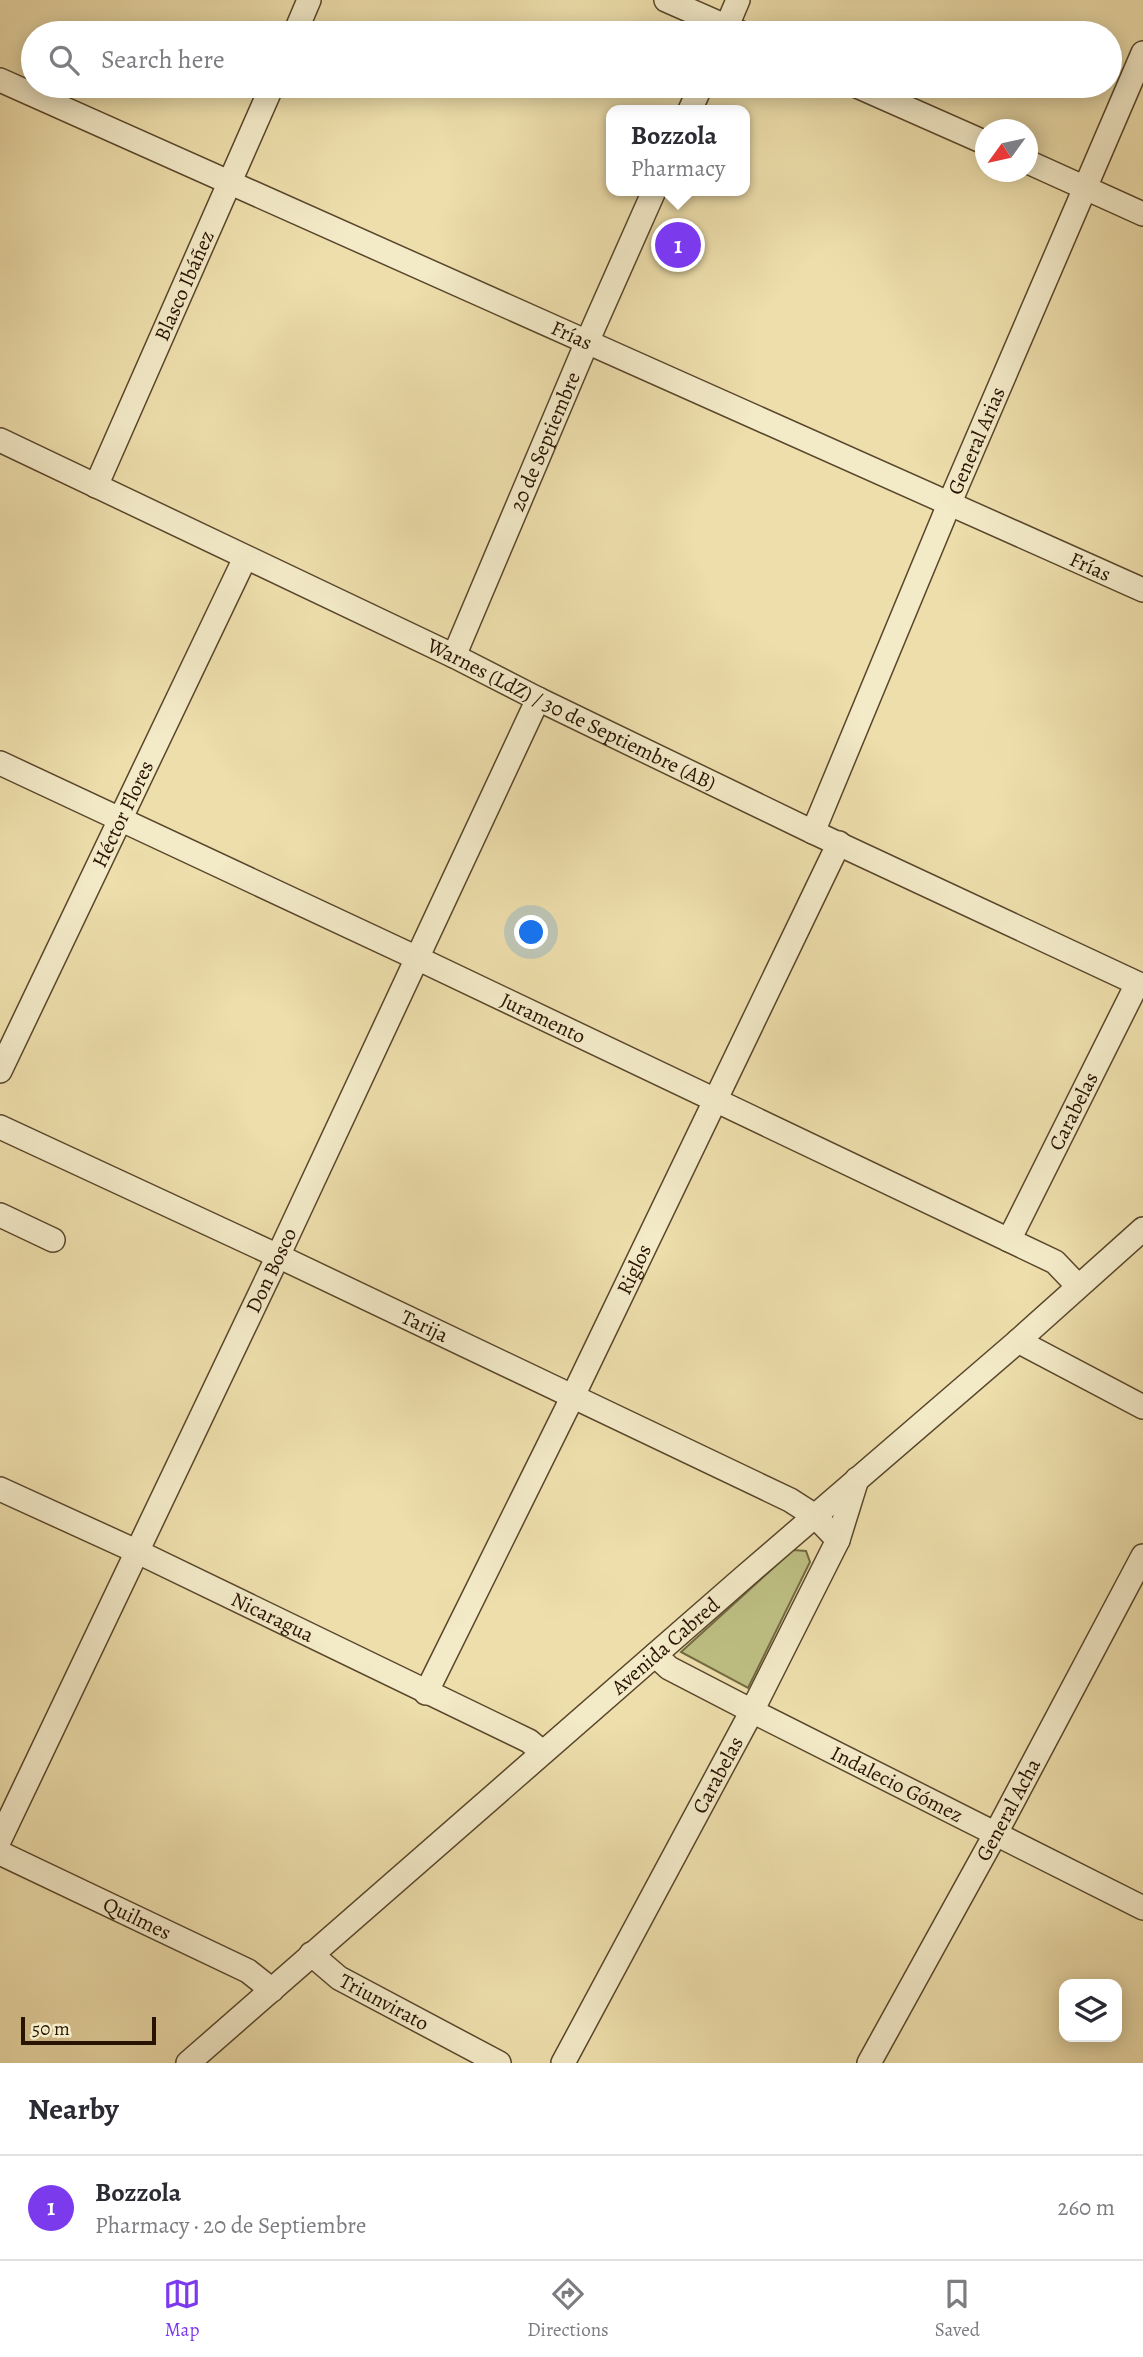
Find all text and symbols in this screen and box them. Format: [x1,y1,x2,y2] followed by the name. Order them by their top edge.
[21,21,1122,98] search box
[45,41,83,79] icon: search
[101,42,225,77] text: Search here
[606,105,750,196] popup
[631,118,717,153] text: Bozzola
[975,119,1038,182] north arrow
[631,153,725,184] text: Pharmacy
[655,219,701,271] pin: 1
[148,226,221,345] street label: Blasco Ibáñez
[547,314,597,357] street label: Frías
[503,367,587,516] street label: 20 de Septiembre
[941,382,1012,499] street label: General Arias
[1065,545,1116,588] street label: Frías
[422,631,721,797] street label: Warnes (LdZ) / 30 de Septiembre (AB)
[85,756,160,872] street label: Héctor Flores
[514,915,548,949] your location
[496,986,590,1050] street label: Juramento
[1042,1067,1105,1155] street label: Carabelas
[239,1223,303,1318] street label: Don Bosco
[610,1239,658,1299] street label: Riglos
[396,1303,453,1349] street label: Tarija
[226,1585,319,1649] street label: Nicaragua
[605,1590,726,1701] street label: Avenida Cabred
[685,1731,750,1819] street label: Carabelas
[826,1739,968,1829] street label: Indalecio Gómez
[969,1753,1047,1866] street label: General Acha
[99,1890,176,1947] street label: Quilmes
[334,1967,434,2037] street label: Triunvirato
[1059,1979,1122,2042] map controls
[1059,1979,1122,2042] button: layers
[21,2014,156,2046] scale bar
[32,2016,70,2042] text: 50 m
[28,2089,119,2129] text: Nearby
[95,2175,181,2210] text: Bozzola
[47,2192,55,2223] text: 1
[1057,2192,1115,2223] text: 260 m
[95,2210,366,2241] text: Pharmacy · 20 de Septiembre
[163,2275,201,2343] tab: Map
[527,2275,609,2343] tab: Directions
[935,2275,980,2343] tab: Saved

